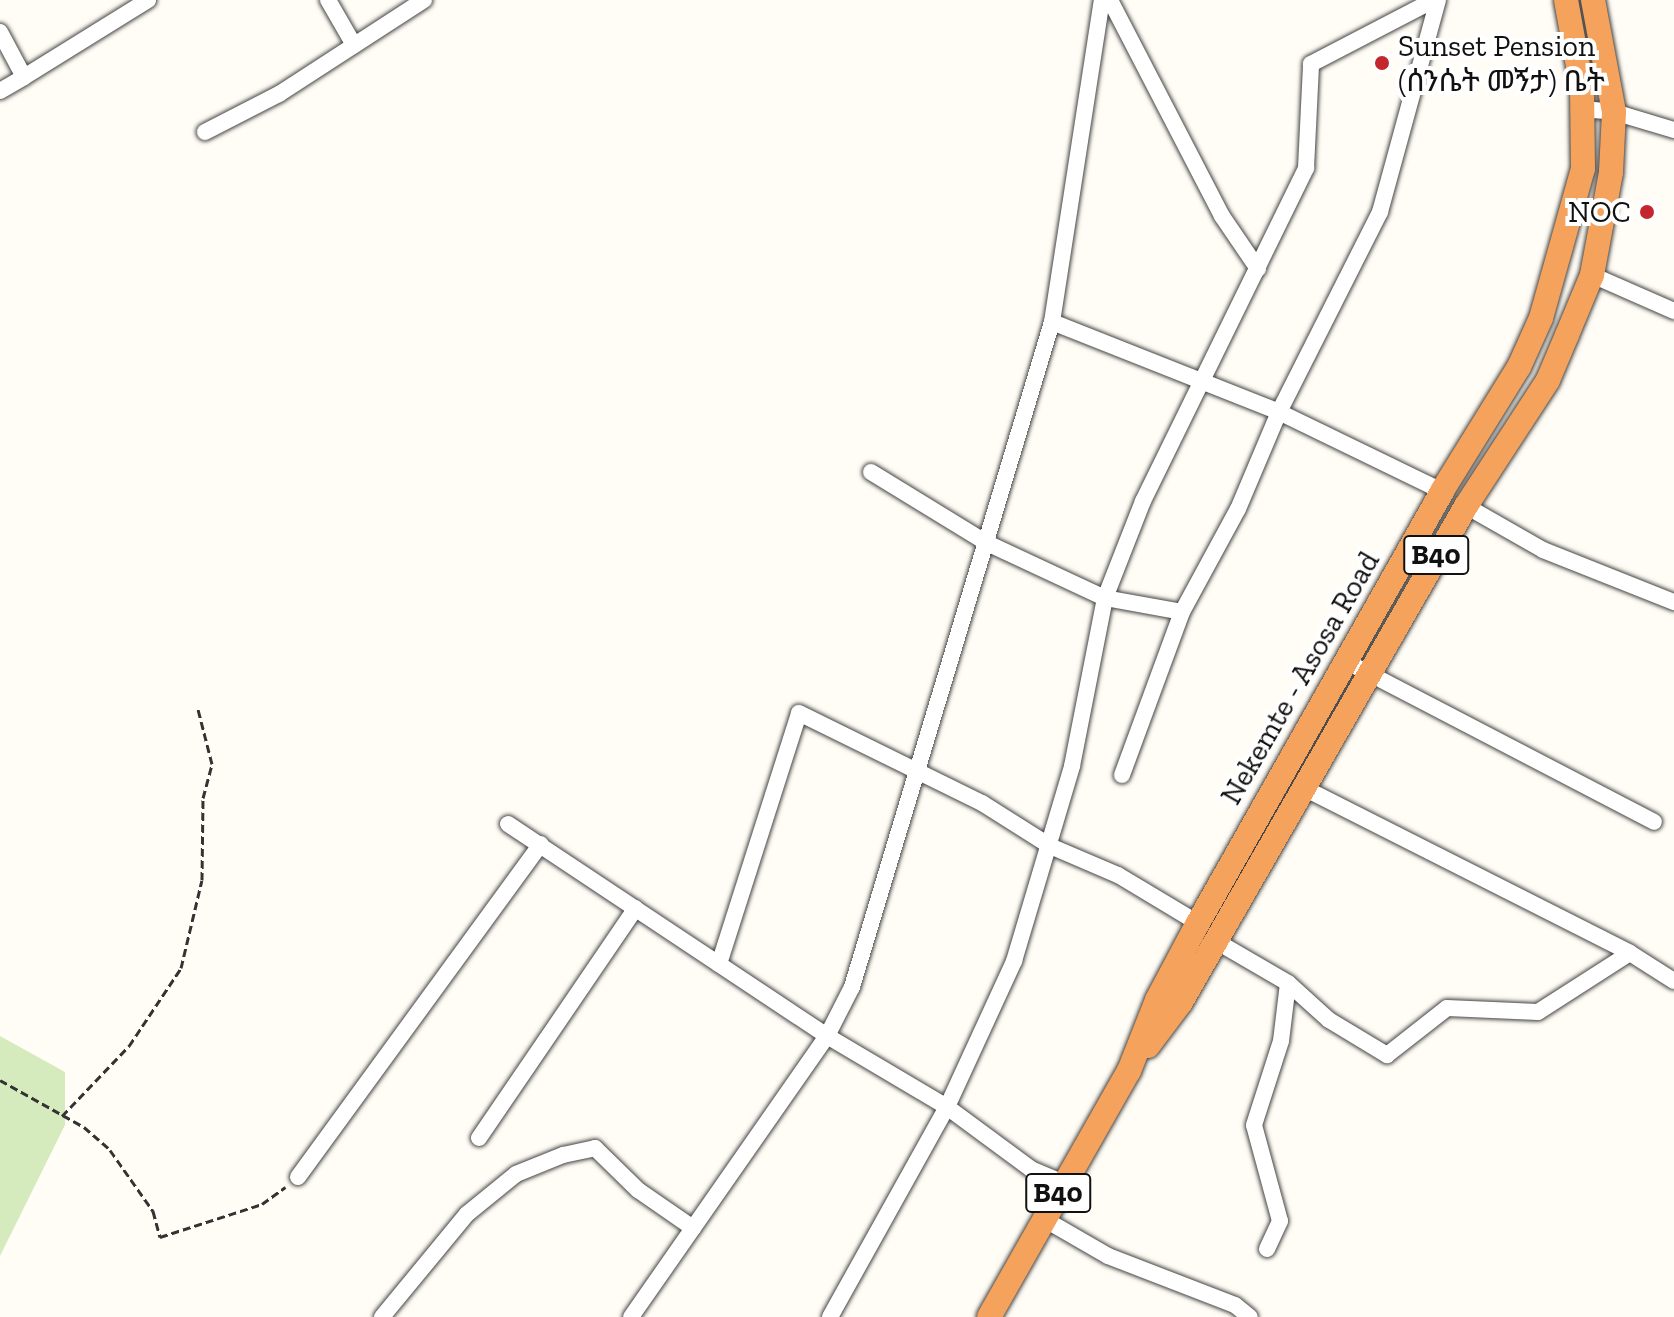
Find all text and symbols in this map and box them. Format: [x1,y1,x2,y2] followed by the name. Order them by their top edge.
[1398,28,1605,98] place label: Sunset Pension (ሰንሴት መኝታ) ቤት
[1373,54,1391,72] marker: Sunset Pension (ሰንሴት መኝታ) ቤት
[1568,194,1631,230] place label: NOC
[1638,203,1656,221] marker: NOC
[1402,531,1470,579] road number: B40
[1213,545,1387,811] street label: Nekemte - Asosa Road
[1024,1169,1092,1217] road number: B40

